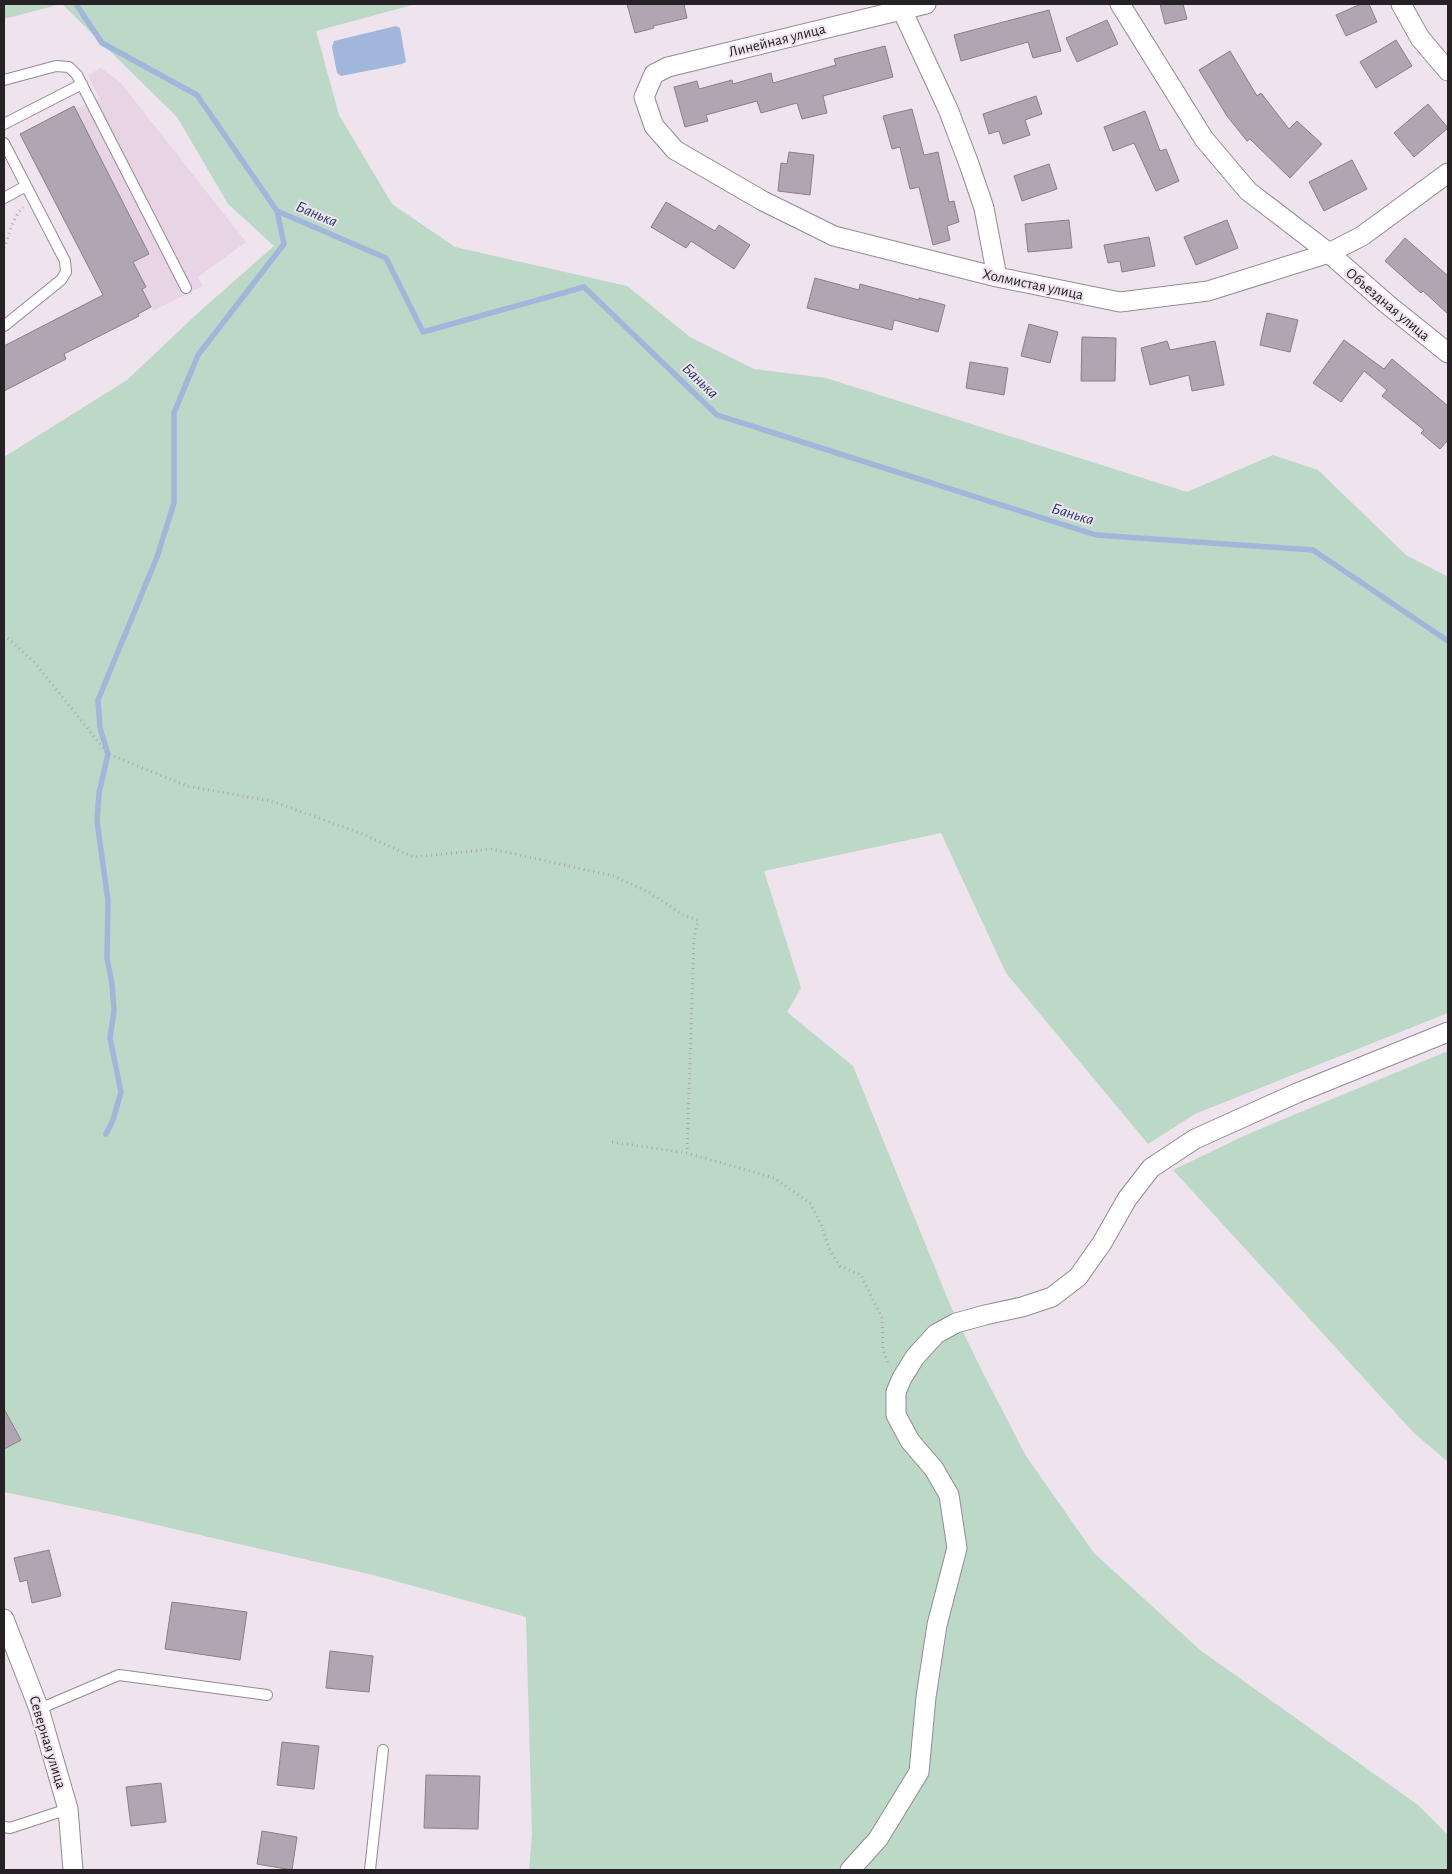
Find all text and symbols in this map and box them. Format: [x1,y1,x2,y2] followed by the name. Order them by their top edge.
[727,21,827,60] street label: Линейная улица
[294,198,340,230] water label: Банька
[1343,265,1433,344] street label: Объездная улица
[981,266,1085,303] street label: Холмистая улица
[679,360,722,402] water label: Банька
[1050,500,1096,528] water label: Банька
[26,1694,69,1790] street label: Северная улица

